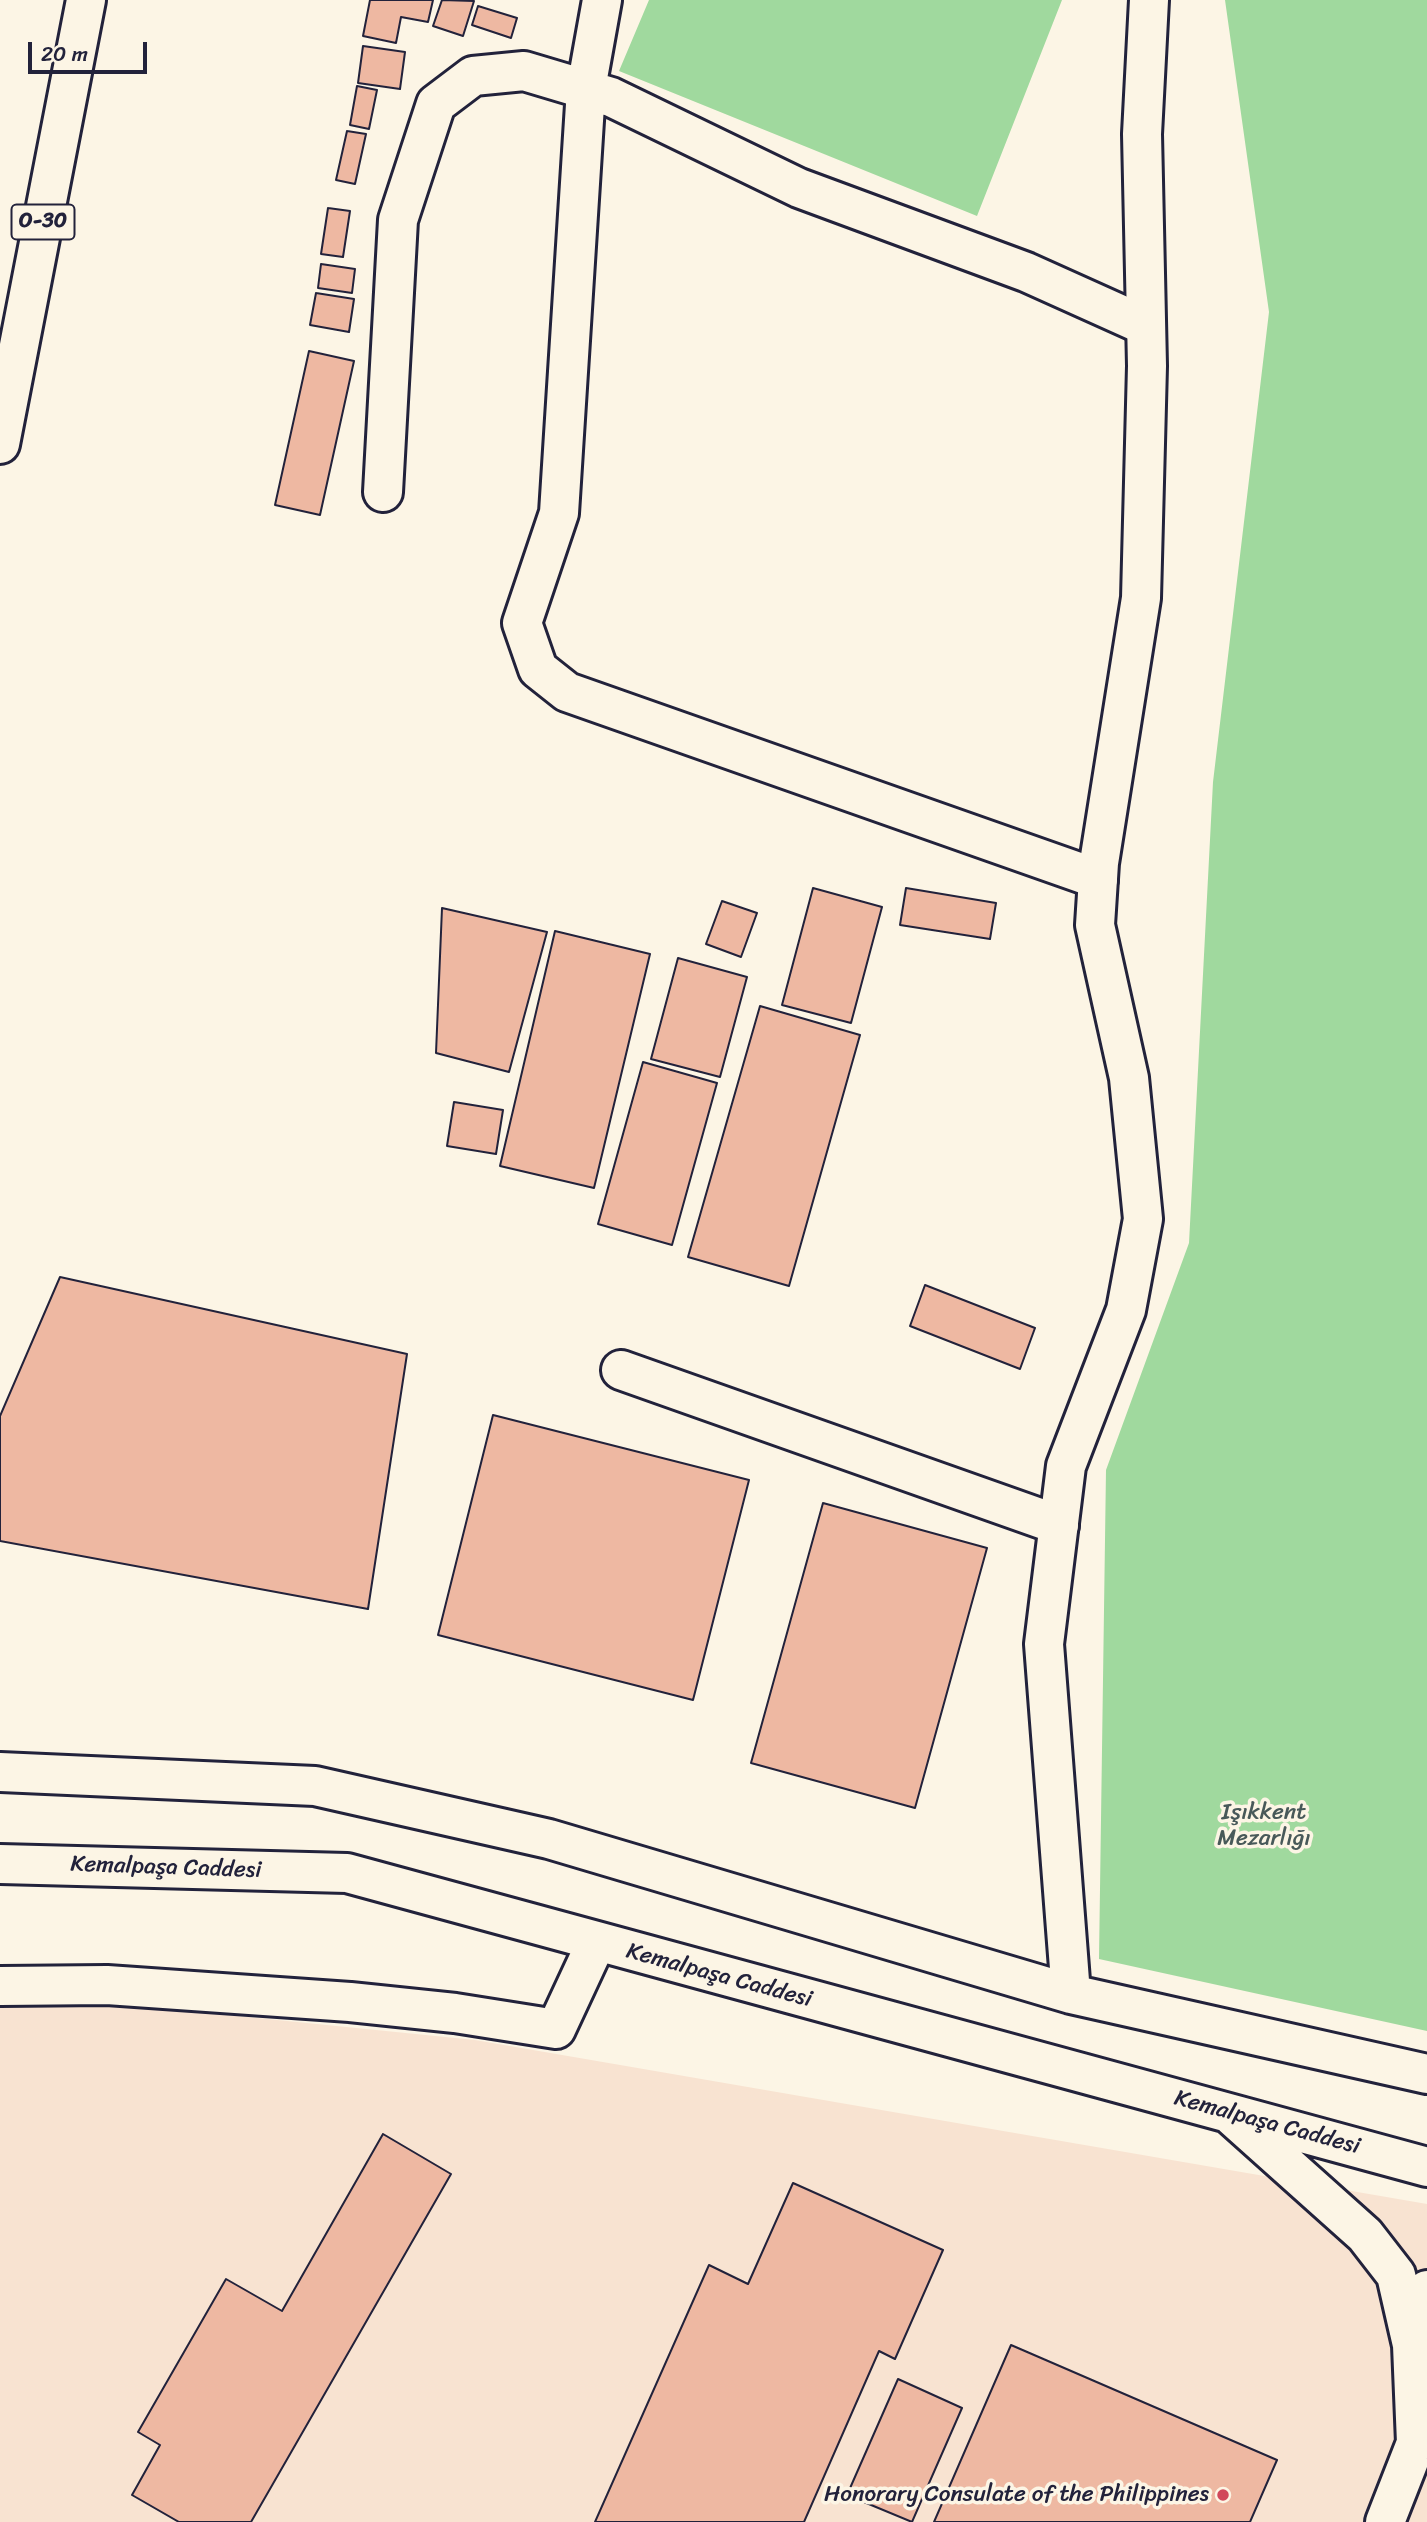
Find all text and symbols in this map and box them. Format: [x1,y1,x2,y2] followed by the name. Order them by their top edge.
[32,28,150,72] scale bar
[41,35,88,73] text: 20 m
[12,204,74,240] road number: O-30
[1217,1799,1311,1853] park label: Işıkkent Mezarlığı
[70,1851,262,1885] street label: Kemalpaşa Caddesi
[623,1938,815,2014] street label: Kemalpaşa Caddesi
[1171,2085,1363,2161] street label: Kemalpaşa Caddesi
[824,2481,1209,2509] place label: Honorary Consulate of the Philippines
[1215,2487,1231,2503] marker: Honorary Consulate of the Philippines

